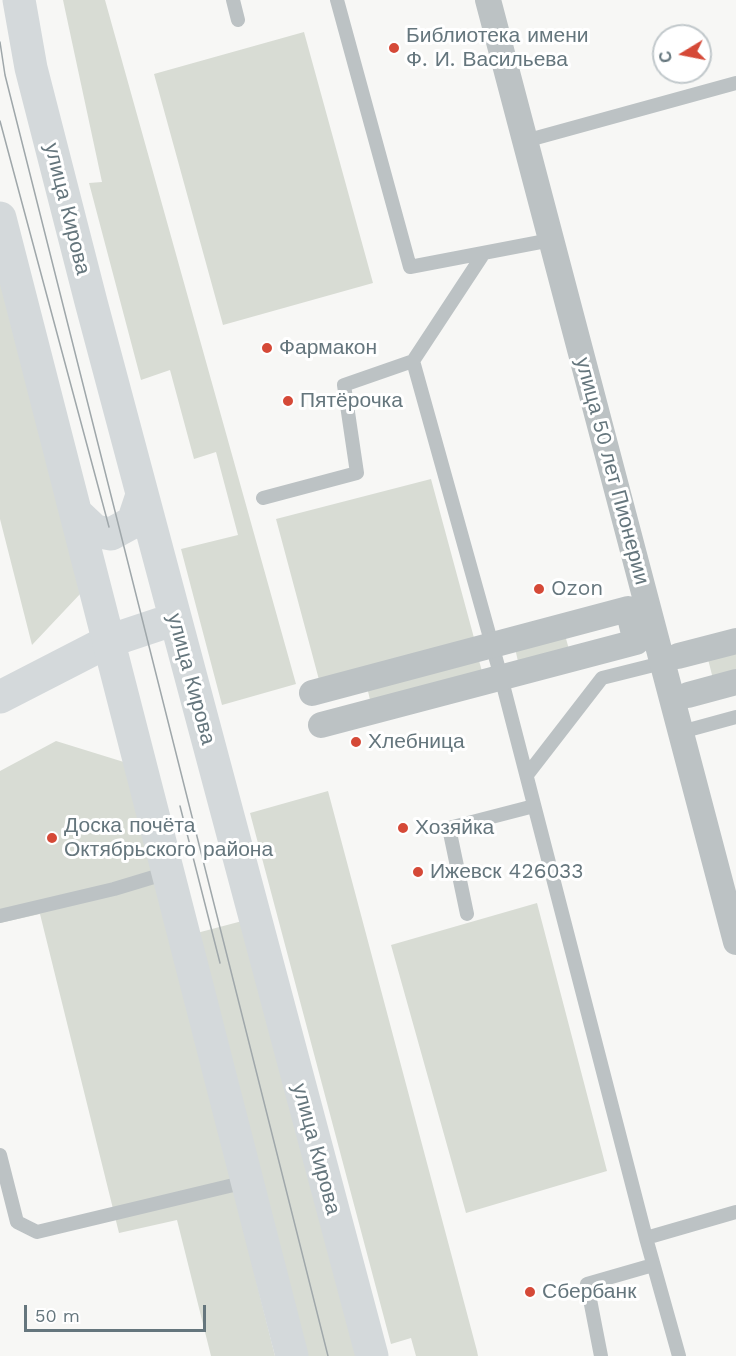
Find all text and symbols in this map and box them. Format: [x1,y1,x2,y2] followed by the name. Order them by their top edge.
[406,23,589,73] place label: Библиотека имени Ф. И. Васильева
[652,24,712,84] north arrow
[387,41,401,55] marker: Библиотека имени Ф. И. Васильева
[655,50,676,64] text: С
[38,141,96,277] street label: улица Кирова
[279,335,377,361] place label: Фармакон
[260,341,274,355] marker: Фармакон
[570,355,654,587] street label: улица 50 лет Пионерии
[300,388,403,414] place label: Пятёрочка
[281,394,295,408] marker: Пятёрочка
[551,576,603,602] place label: Ozon
[532,582,546,596] marker: Ozon
[161,611,221,747] street label: улица Кирова
[368,729,465,755] place label: Хлебница
[349,735,363,749] marker: Хлебница
[64,813,273,863] place label: Доска почёта Октябрьского района
[415,815,494,841] place label: Хозяйка
[396,821,410,835] marker: Хозяйка
[45,831,59,845] marker: Доска почёта Октябрьского района
[430,859,584,885] place label: Ижевск 426033
[411,865,425,879] marker: Ижевск 426033
[286,1081,346,1217] street label: улица Кирова
[542,1279,636,1305] place label: Сбербанк
[523,1285,537,1299] marker: Сбербанк
[27,1293,208,1331] scale bar
[35,1305,80,1326] text: 50 m

